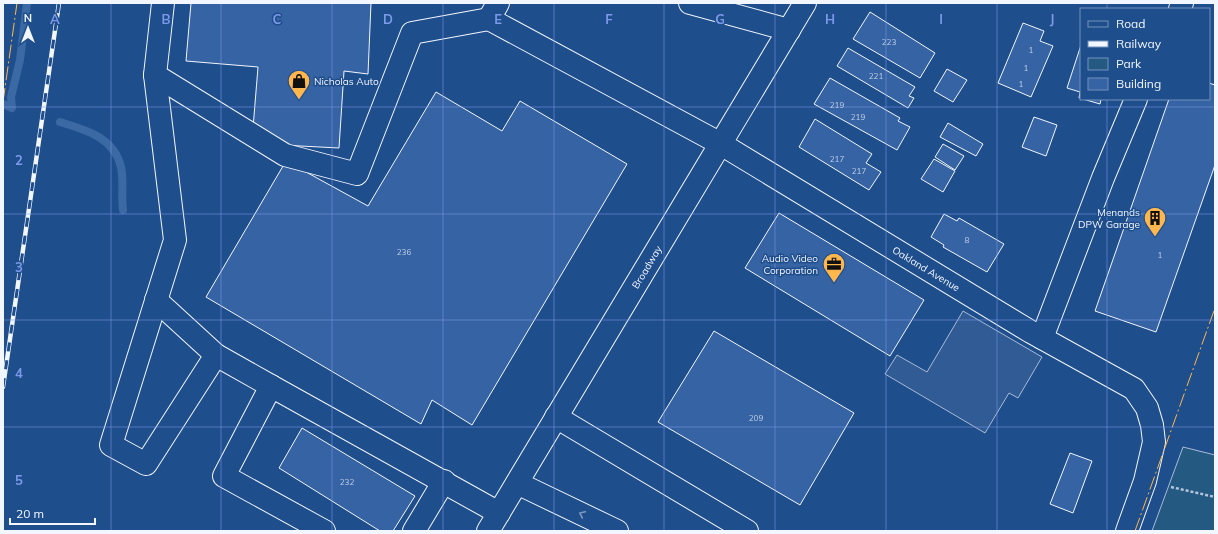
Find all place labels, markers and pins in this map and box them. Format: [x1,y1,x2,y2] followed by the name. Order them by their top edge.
[286,68,312,101] shop icon: Nicholas Auto
[314,75,379,88] place label: Nicholas Auto
[1142,205,1168,238] building icon: Menands DPW Garage
[1078,206,1140,231] place label: Menands DPW Garage
[821,251,847,284] office icon: Audio Video Corporation
[762,252,818,277] place label: Audio Video Corporation

